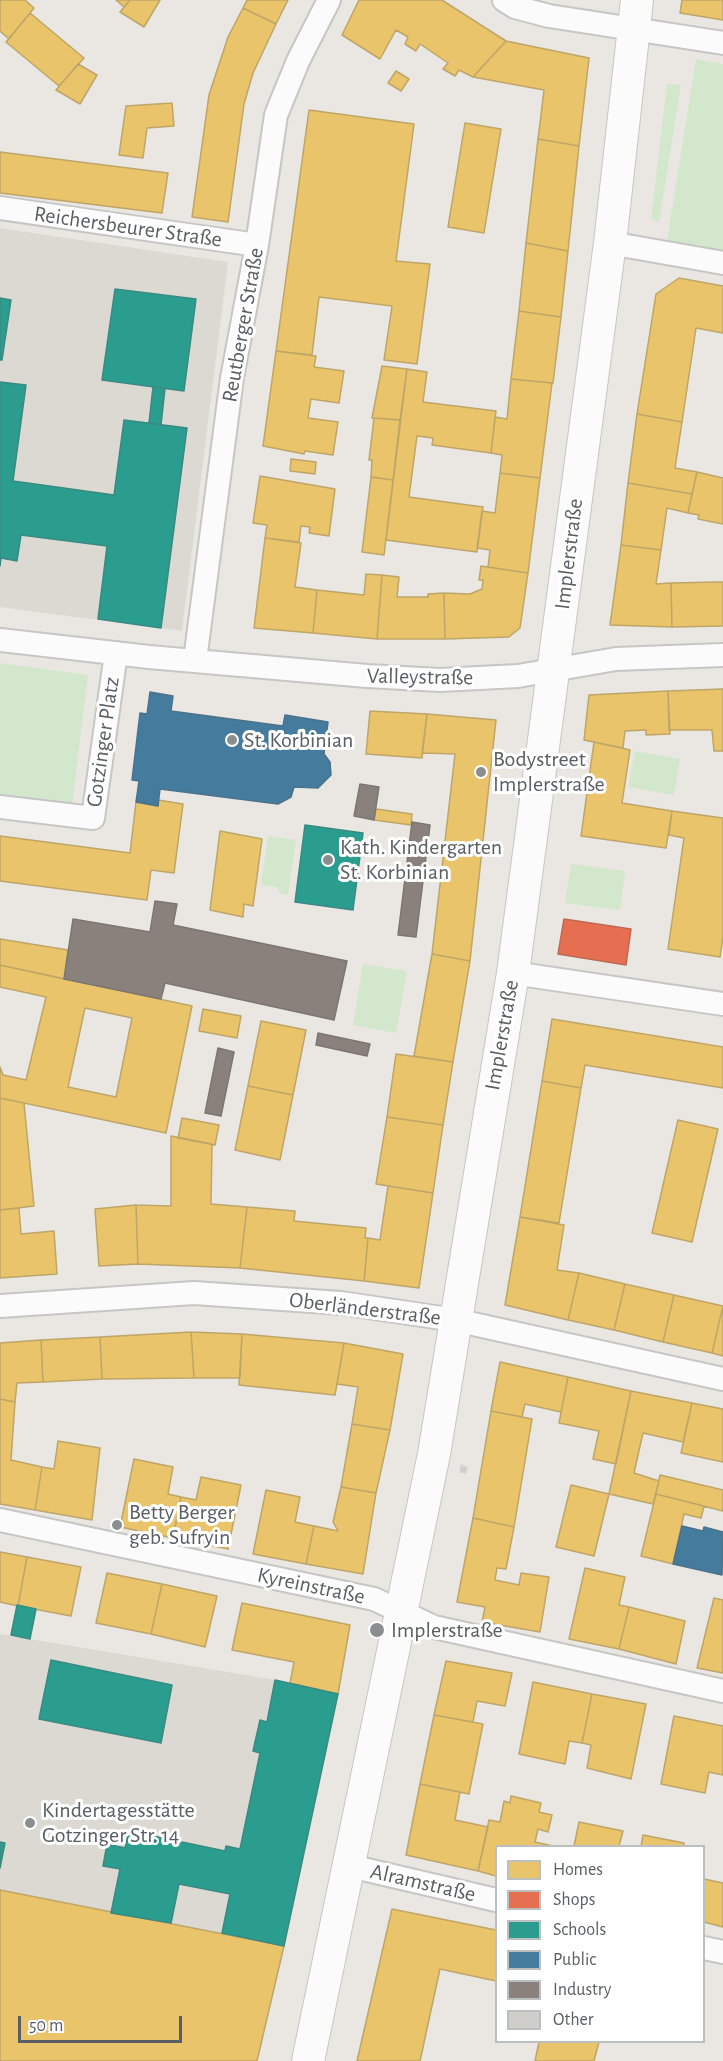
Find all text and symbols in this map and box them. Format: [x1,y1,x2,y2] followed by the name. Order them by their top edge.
[32,201,224,253] street label: Reichersbeurer Straße
[216,246,270,404] street label: Reutberger Straße
[549,497,589,611] street label: Implerstraße
[367,663,473,691] street label: Valleystraße
[81,675,125,809] street label: Gotzinger Platz
[244,727,353,753] place label: St. Korbinian
[225,733,239,747] marker: St. Korbinian
[493,746,605,798] place label: Bodystreet Implerstraße
[474,765,488,779] marker: Bodystreet Implerstraße
[340,834,502,885] place label: Kath. Kindergarten St. Korbinian
[321,853,335,867] marker: Kath. Kindergarten St. Korbinian
[479,978,525,1092] street label: Implerstraße
[288,1287,442,1331] street label: Oberländerstraße
[129,1499,235,1550] place label: Betty Berger geb. Sufryin
[110,1518,124,1532] marker: Betty Berger geb. Sufryin
[255,1562,367,1610] street label: Kyreinstraße
[391,1617,503,1643] place label: Implerstraße
[368,1621,386,1639] marker: Implerstraße
[42,1797,195,1849] place label: Kindertagesstätte Gotzinger Str. 14
[23,1816,37,1830] marker: Kindertagesstätte Gotzinger Str. 14
[495,1845,705,2043] legend
[368,1858,478,1908] street label: Alramstraße
[553,1861,603,1879] text: Homes
[553,1891,595,1909] text: Shops
[553,1921,606,1939] text: Schools
[553,1951,596,1969] text: Public
[553,1981,612,1999] text: Industry
[21,2004,184,2042] scale bar
[553,2011,594,2029] text: Other
[29,2017,63,2035] text: 50 m

